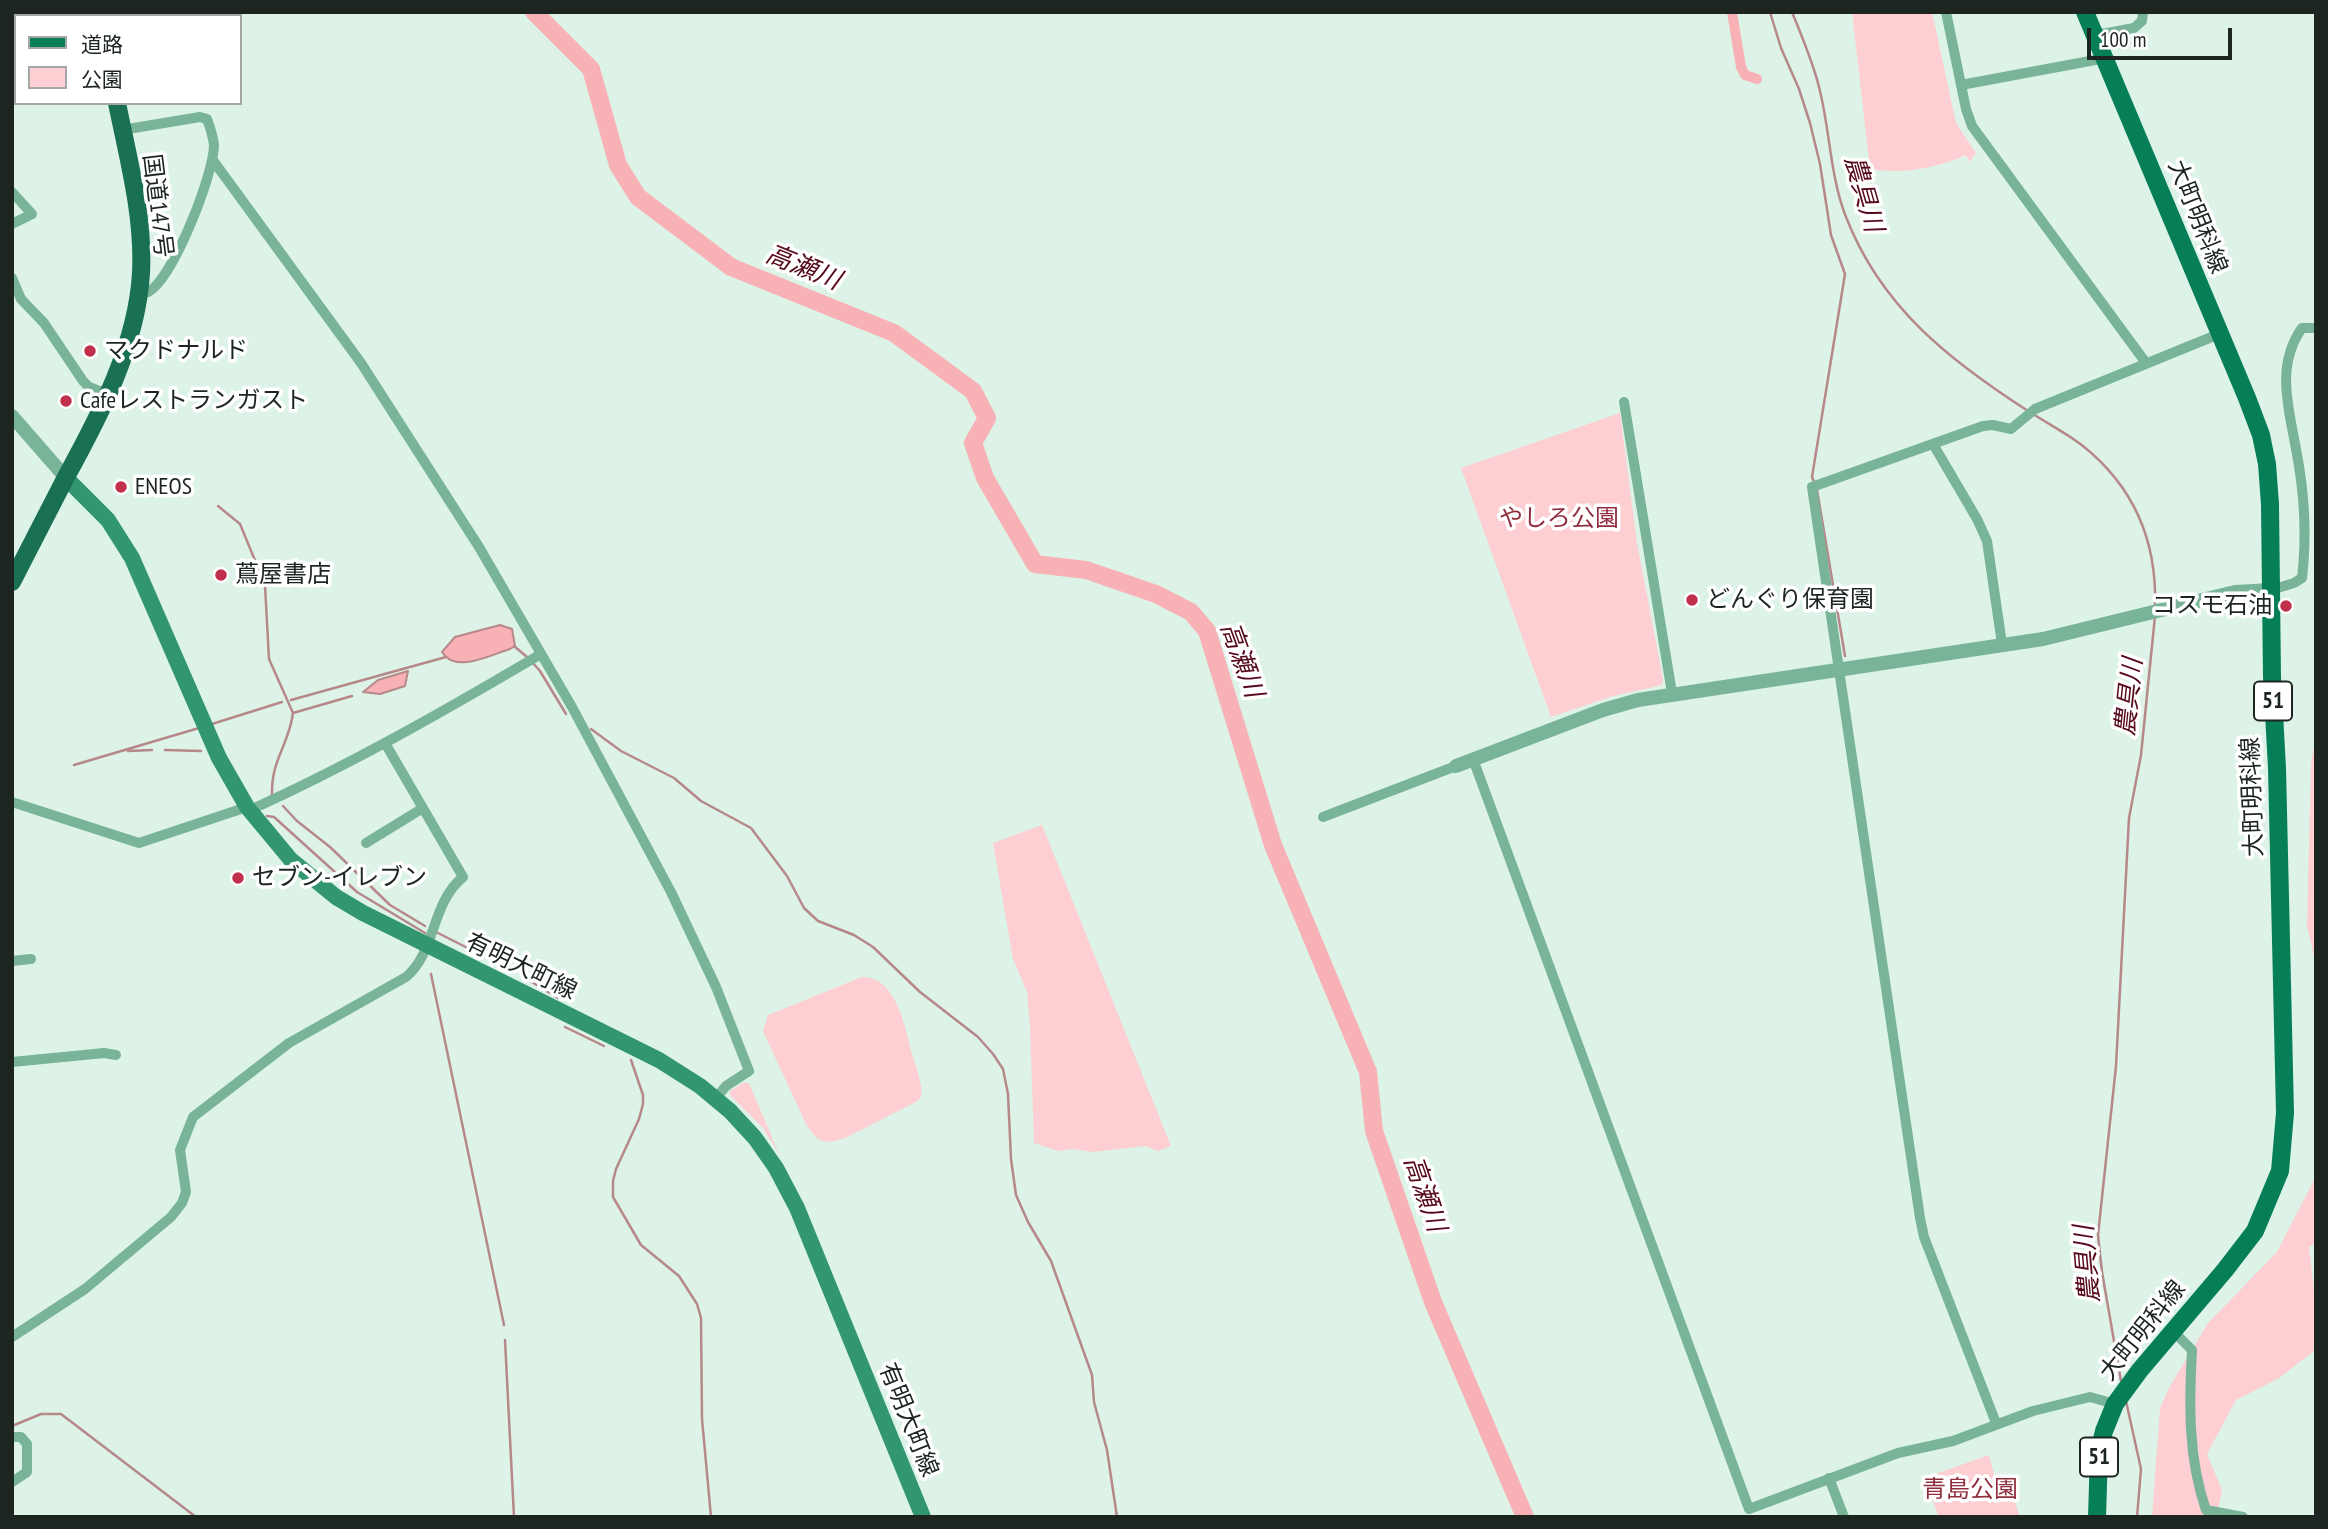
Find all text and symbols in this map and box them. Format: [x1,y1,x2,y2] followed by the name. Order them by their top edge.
[14,14,242,105] legend
[2090,14,2235,58] scale bar
[2100,26,2146,53] text: 100 m
[81,31,123,58] text: 道路
[81,66,123,93] text: 公園
[136,152,178,260] street label: 国道147号
[1837,152,1889,236] water label: 農具川
[2161,156,2233,278] street label: 大町明科線
[761,239,845,297] water label: 高瀬川
[104,337,248,365] place label: マクドナルド
[82,343,98,359] marker: マクドナルド
[80,387,308,415] place label: Cafeレストランガスト
[58,393,74,409] marker: Cafeレストランガスト
[135,473,192,501] place label: ENEOS
[113,479,129,495] marker: ENEOS
[1499,505,1619,533] park label: やしろ公園
[235,561,331,589] place label: 蔦屋書店
[213,567,229,583] marker: 蔦屋書店
[1706,586,1874,614] place label: どんぐり保育園
[1684,592,1700,608] marker: どんぐり保育園
[2152,592,2272,620] place label: コスモ石油
[2278,598,2294,614] marker: コスモ石油
[1213,618,1269,702] water label: 高瀬川
[2110,657,2150,737] water label: 農具川
[2254,681,2292,720] road number: 51
[2237,737,2269,857] street label: 大町明科線
[252,864,427,892] place label: セブン-イレブン
[230,870,246,886] marker: セブン-イレブン
[461,928,581,1006] street label: 有明大町線
[1397,1152,1451,1236] water label: 高瀬川
[2069,1224,2107,1304] water label: 農具川
[2094,1275,2192,1387] street label: 大町明科線
[872,1359,944,1481] street label: 有明大町線
[2080,1438,2118,1476] road number: 51
[1922,1476,2018,1504] park label: 青島公園

